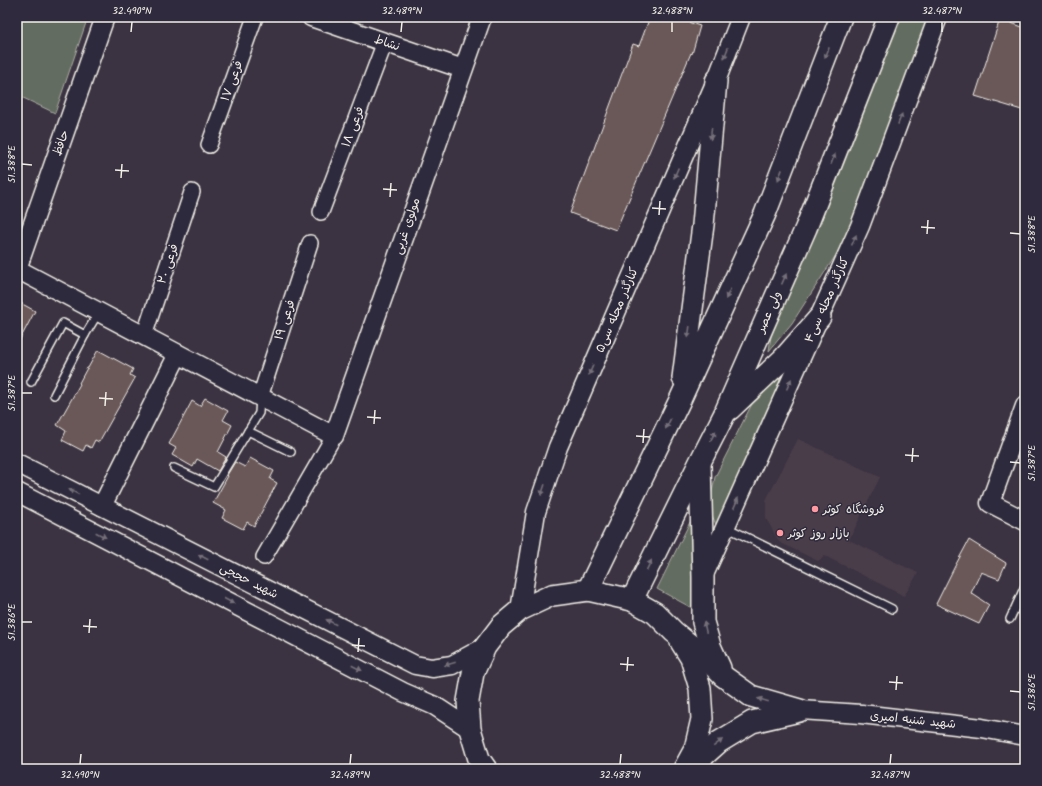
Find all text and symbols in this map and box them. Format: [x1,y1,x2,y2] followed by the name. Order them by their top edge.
[112,3,152,19] text: 32.490°N
[382,3,422,19] text: 32.489°N
[651,3,693,19] text: 32.488°N
[922,3,962,19] text: 32.487°N
[372,30,402,56] street label: نشاط
[723,48,729,60] one-way arrow
[824,48,830,59] one-way arrow
[216,58,248,104] street label: فرعی ۱۷
[337,104,369,150] street label: فرعی ۱۸
[898,112,904,124] one-way arrow
[48,127,74,159] street label: حافظ
[708,128,715,140] one-way arrow
[4,144,20,183] text: 51.388°E
[830,153,836,164] one-way arrow
[673,168,679,179] one-way arrow
[777,169,783,180] one-way arrow
[388,195,426,257] street label: مولوی غربی
[1024,214,1040,253] text: 51.388°E
[851,235,857,246] one-way arrow
[152,241,184,287] street label: فرعی ۲۰
[800,254,854,346] street label: کنارگذر محله سی۴
[590,264,644,356] street label: کنارگذر محله سی۵
[780,273,787,285] one-way arrow
[725,288,731,299] one-way arrow
[751,288,787,337] street label: ولی عصر
[270,297,300,343] street label: فرعی ۱۹
[686,326,692,338] one-way arrow
[588,364,594,376] one-way arrow
[4,374,20,411] text: 51.387°E
[787,378,793,390] one-way arrow
[665,419,671,430] one-way arrow
[710,430,716,442] one-way arrow
[1024,444,1040,481] text: 51.387°E
[540,485,546,497] one-way arrow
[68,489,80,495] one-way arrow
[733,497,739,509] one-way arrow
[822,500,885,519] place label: فروشگاه کوثر
[810,504,820,514] marker: فروشگاه کوثر
[787,524,849,543] place label: بازار روز کوثر
[775,528,785,538] marker: بازار روز کوثر
[96,532,107,538] one-way arrow
[197,554,208,560] one-way arrow
[217,558,281,604] street label: شهید حججی
[646,559,652,571] one-way arrow
[223,598,235,605] one-way arrow
[4,602,20,641] text: 51.386°E
[325,619,337,625] one-way arrow
[702,620,708,632] one-way arrow
[444,661,456,667] one-way arrow
[351,665,363,671] one-way arrow
[1024,672,1040,711] text: 51.386°E
[757,696,769,702] one-way arrow
[869,706,957,734] street label: شهید شنبه امیری
[713,739,724,748] one-way arrow
[60,767,100,783] text: 32.490°N
[330,767,370,783] text: 32.489°N
[599,767,641,783] text: 32.488°N
[870,767,910,783] text: 32.487°N

